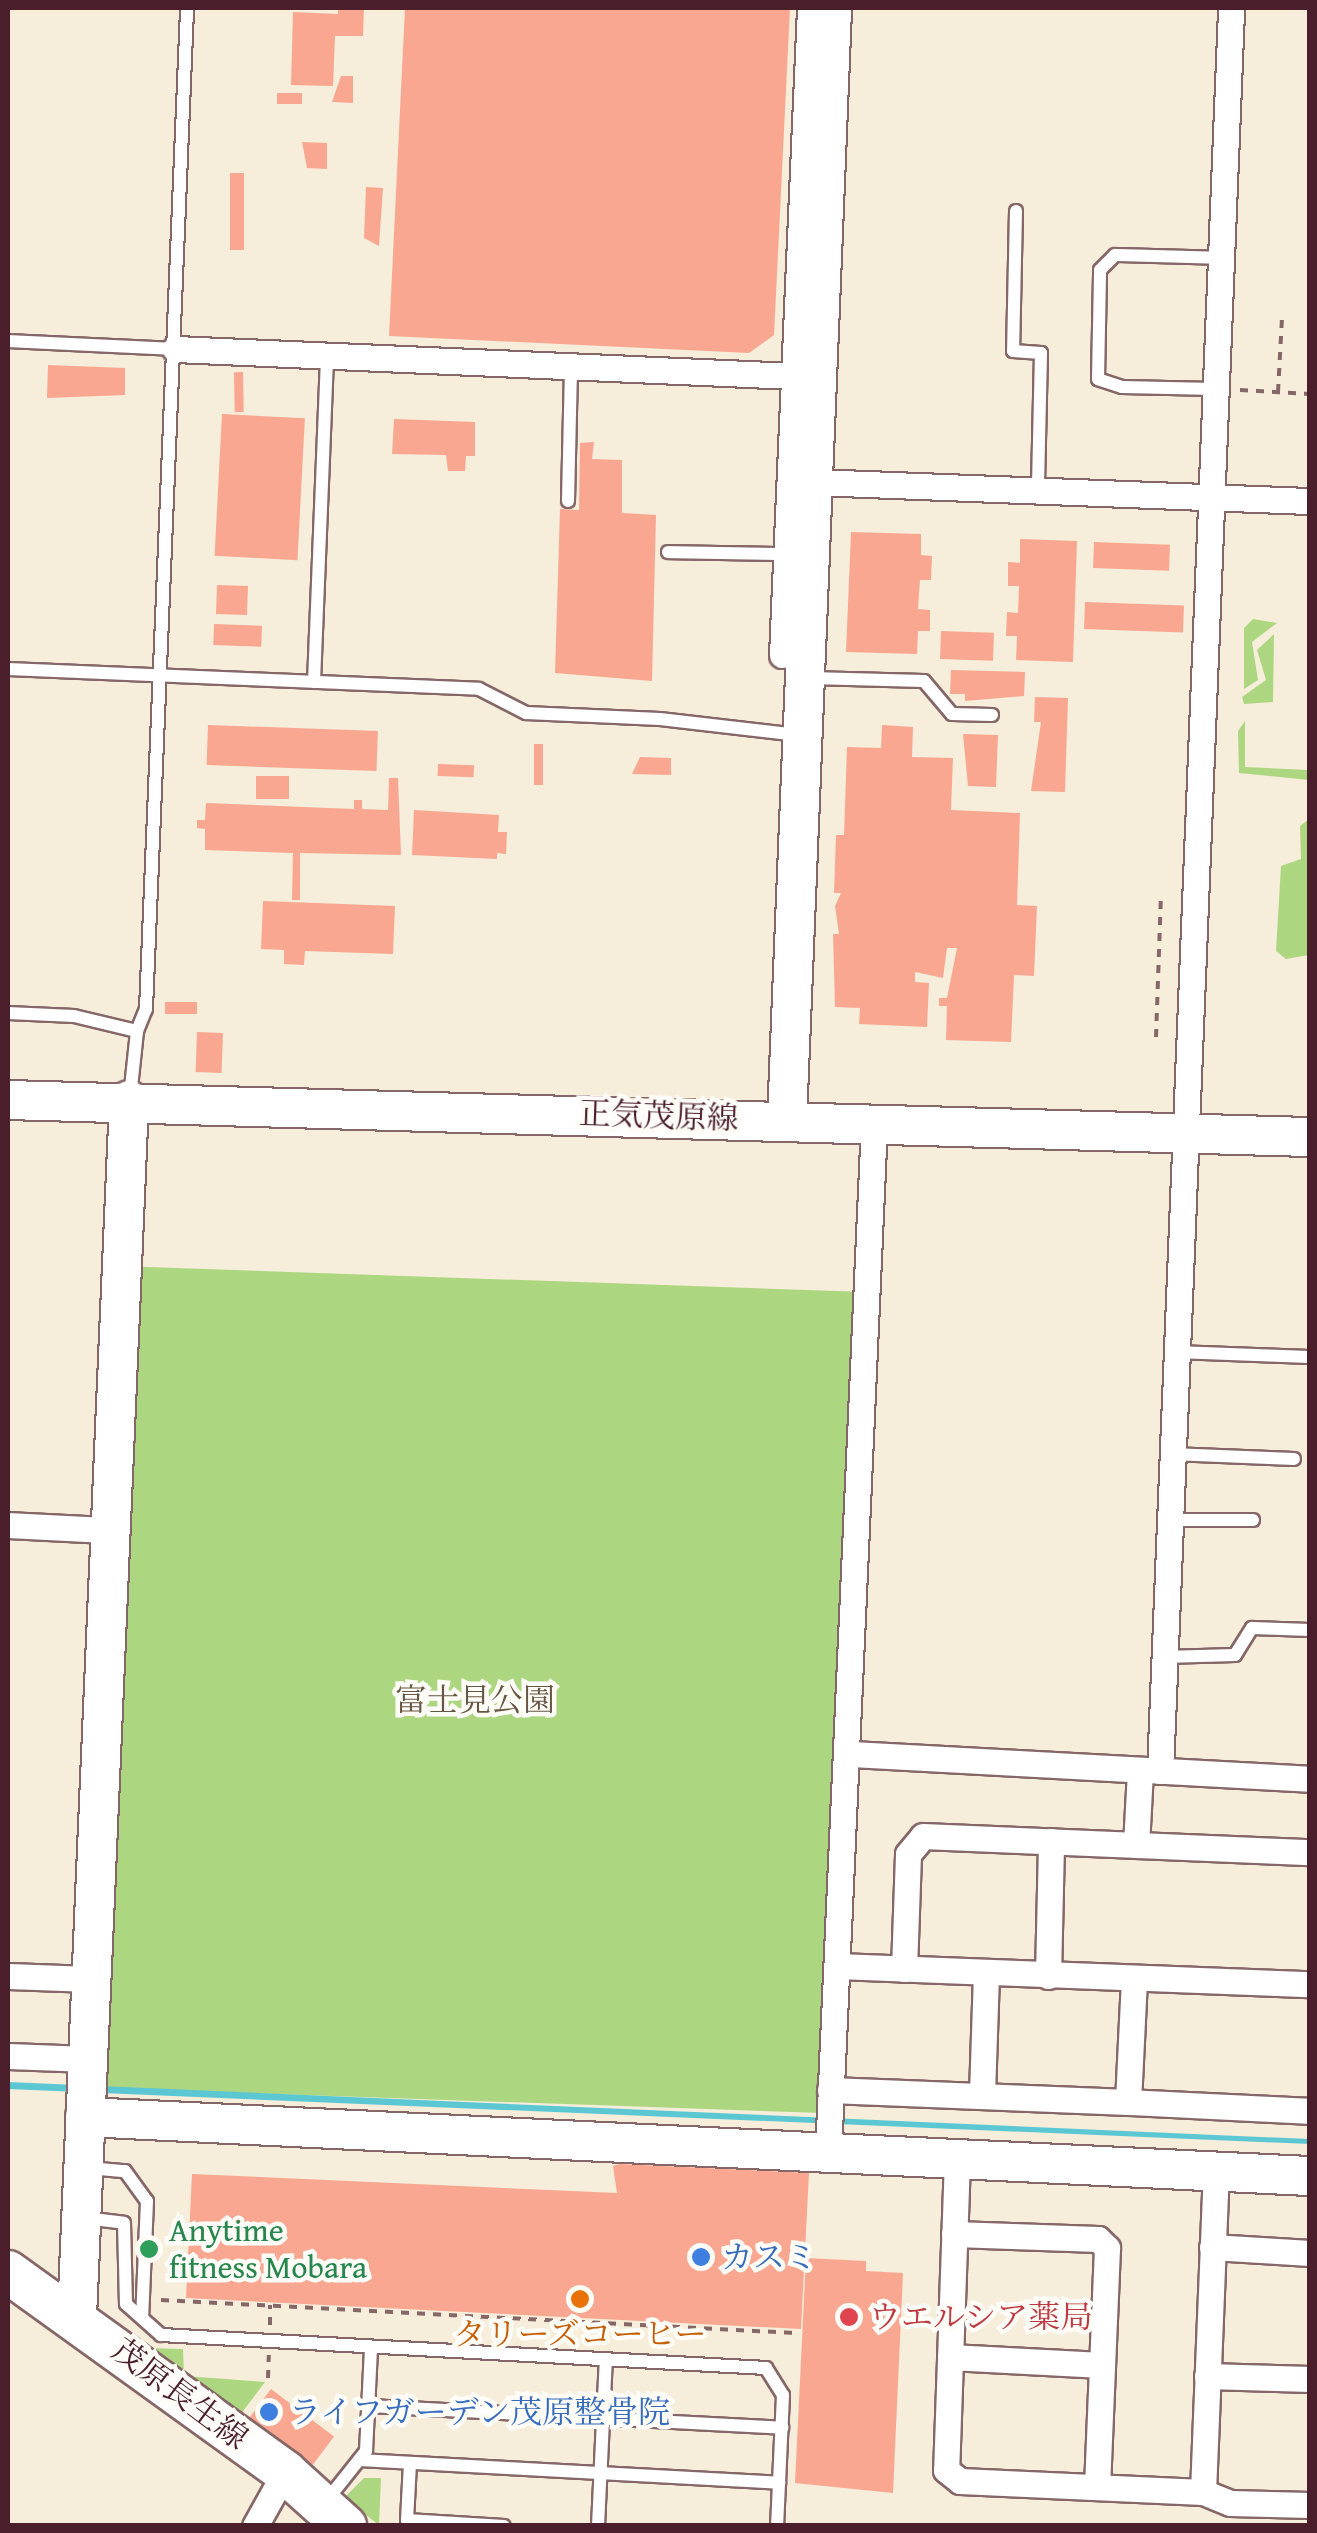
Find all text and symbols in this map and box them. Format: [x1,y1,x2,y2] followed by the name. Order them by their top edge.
[578,1094,740,1138] street label: 正気茂原線
[395,1681,555,1719] park label: 富士見公園
[169,2212,367,2287] place label: Anytime fitness Mobara
[138,2238,160,2260] marker: Anytime fitness Mobara
[721,2238,817,2276] place label: カスミ
[690,2246,712,2268] marker: カスミ
[569,2288,591,2310] marker: タリーズコーヒー
[869,2298,1093,2336] place label: ウエルシア薬局
[838,2306,860,2328] marker: ウエルシア薬局
[453,2315,707,2353] place label: タリーズコーヒー
[105,2331,255,2457] street label: 茂原長生線
[289,2393,673,2431] place label: ライフガーデン茂原整骨院
[258,2401,280,2423] marker: ライフガーデン茂原整骨院

